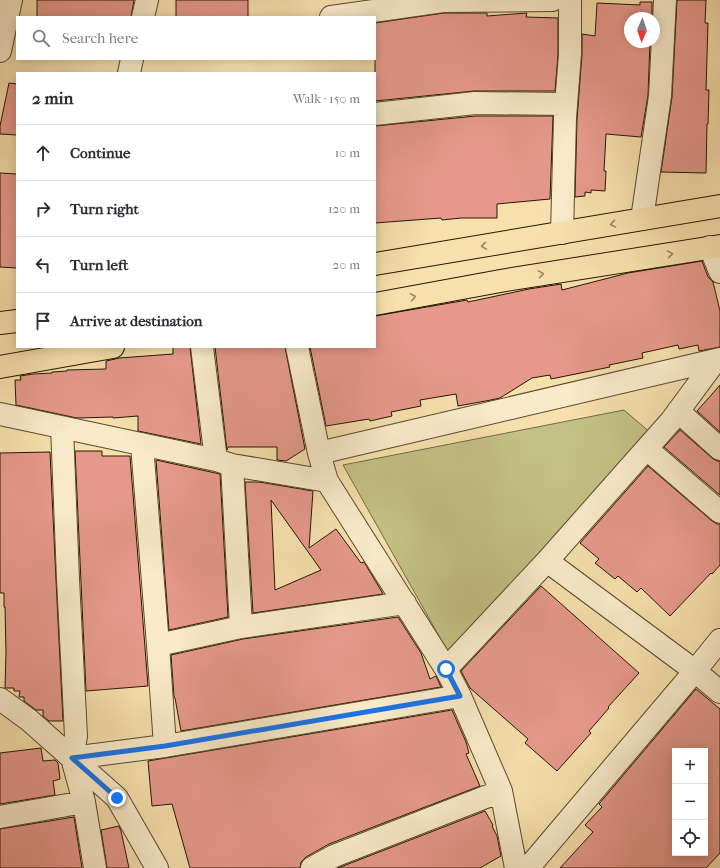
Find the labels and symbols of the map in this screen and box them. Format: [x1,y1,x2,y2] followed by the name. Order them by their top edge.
[624,12,660,48] north arrow
[609,220,616,228] one-way arrow
[481,241,487,250] one-way arrow
[667,250,673,259] one-way arrow
[538,270,544,279] one-way arrow
[410,293,416,301] one-way arrow
[437,660,455,678] route start
[108,789,126,807] route end

